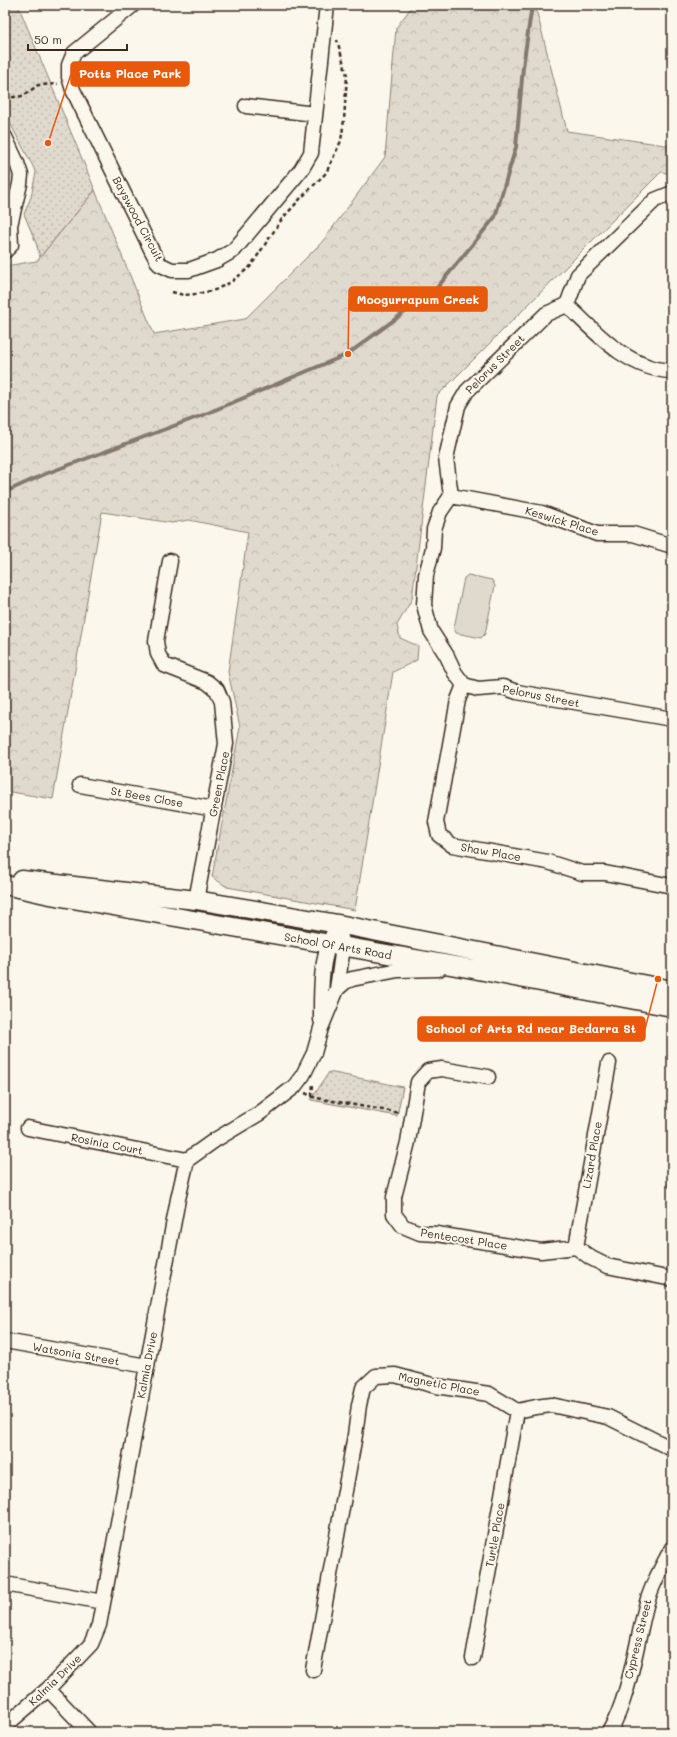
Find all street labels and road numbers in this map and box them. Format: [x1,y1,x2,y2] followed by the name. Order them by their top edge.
[110,174,167,264] street label: Bayswood Circuit
[462,331,528,397] street label: Pelorus Street
[524,502,601,539] street label: Keswick Place
[501,681,581,710] street label: Pelorus Street
[205,750,232,818] street label: Green Place
[110,783,185,810] street label: St Bees Close
[460,839,523,864] street label: Shaw Place
[283,929,393,962] street label: School Of Arts Road
[578,1120,605,1190] street label: Lizard Place
[70,1129,144,1158] street label: Rosinia Court
[420,1224,509,1253] street label: Pentecost Place
[133,1330,160,1400] street label: Kalmia Drive
[31,1338,121,1369] street label: Watsonia Street
[397,1368,481,1399] street label: Magnetic Place
[481,1501,508,1568] street label: Turtle Place
[620,1597,655,1680] street label: Cypress Street
[25,1651,84,1709] street label: Kalmia Drive

